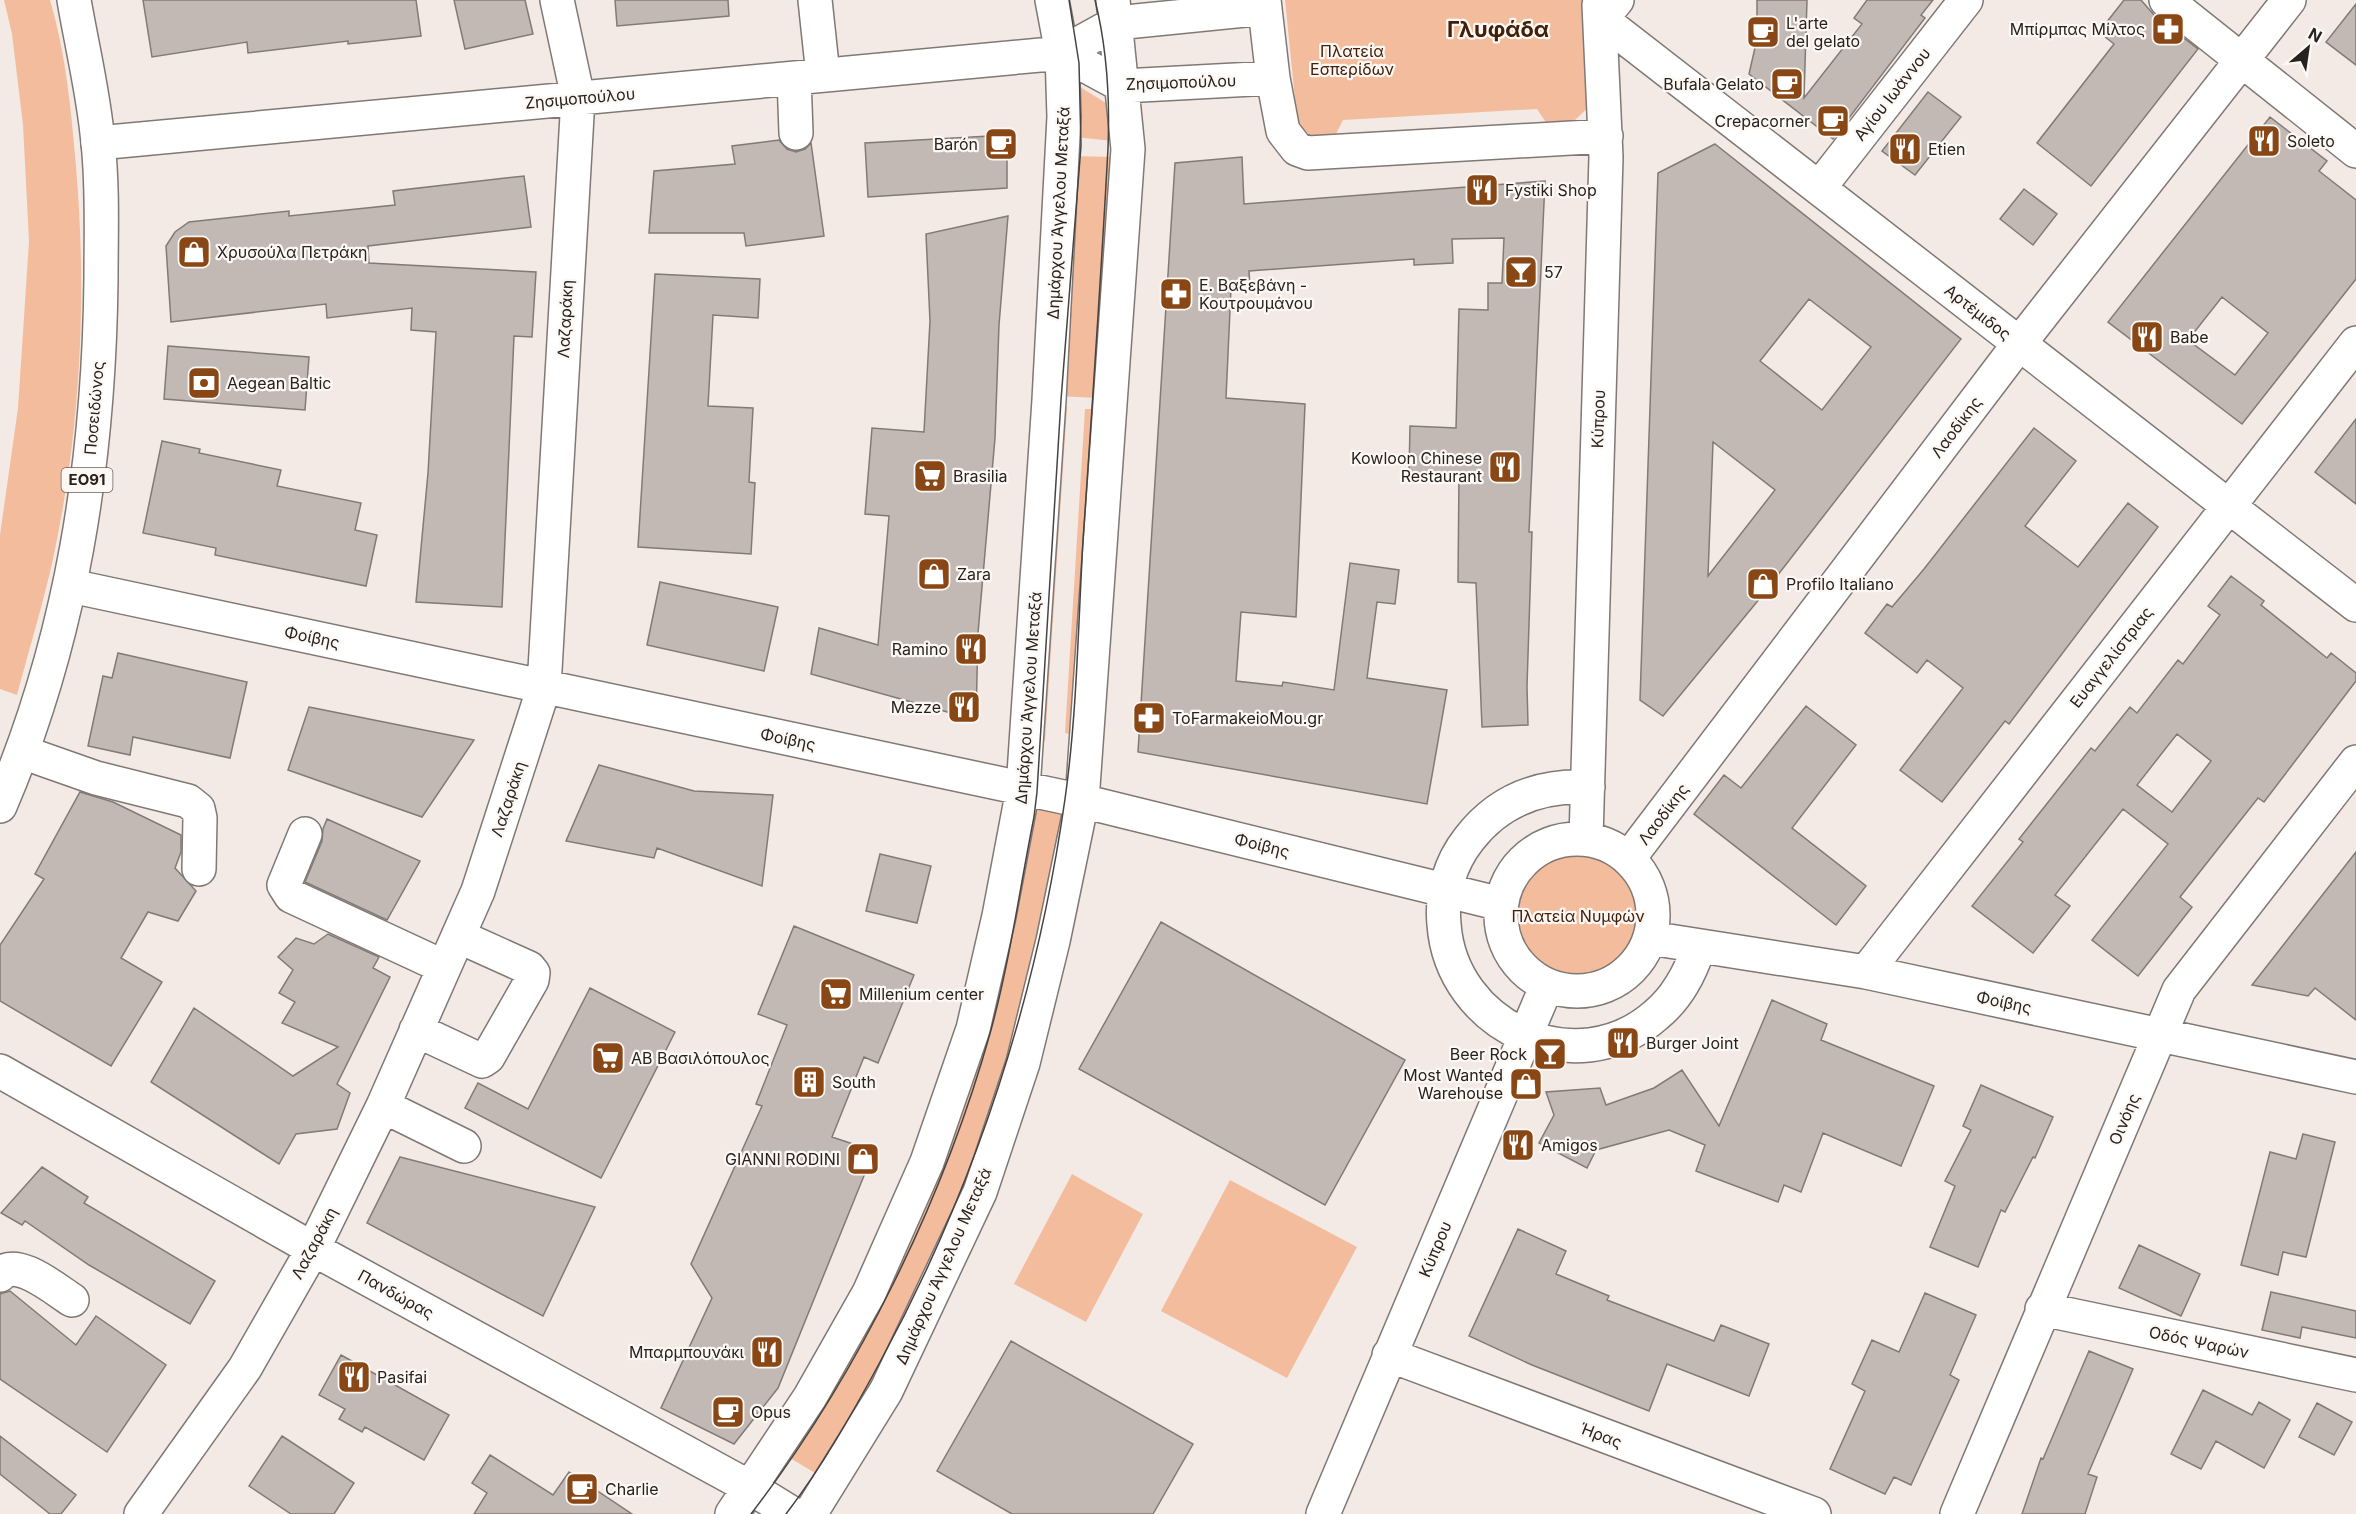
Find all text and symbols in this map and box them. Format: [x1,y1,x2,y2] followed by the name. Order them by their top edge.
[2150,11,2186,47] pharmacy icon: Μπίρμπας Μίλτος
[1786,13,1860,51] place label: L'arte del gelato
[1745,14,1781,50] cafe icon: L'arte del gelato
[1447,16,1549,42] district label: Γλυφάδα
[2278,18,2338,78] north arrow
[2010,19,2145,39] place label: Μπίρμπας Μίλτος
[2305,23,2325,47] text: N
[1310,41,1394,79] park label: Πλατεία Εσπερίδων
[1849,44,1935,144] street label: Αγίου Ιωάννου
[1769,66,1805,102] cafe icon: Bufala Gelato
[1125,70,1237,94] street label: Ζησιμοπούλου
[1663,74,1764,94] place label: Bufala Gelato
[524,83,636,113] street label: Ζησιμοπούλου
[1815,103,1851,139] cafe icon: Crepacorner
[1042,106,1074,320] street label: Δημάρχου Άγγελου Μεταξά
[1714,111,1810,131] place label: Crepacorner
[2246,123,2282,159] restaurant icon: Soleto
[983,126,1019,162] cafe icon: Barón
[1887,131,1923,167] restaurant icon: Etien
[2287,131,2335,151] place label: Soleto
[934,134,978,154] place label: Barón
[1928,139,1966,159] place label: Etien
[1464,172,1500,208] restaurant icon: Fystiki Shop
[1505,180,1597,200] place label: Fystiki Shop
[176,234,212,270] shop icon: Χρυσούλα Πετράκη
[217,242,368,262] place label: Χρυσούλα Πετράκη
[1503,254,1539,290] bar icon: 57
[1544,262,1563,282] place label: 57
[1199,275,1313,313] place label: Ε. Βαξεβάνη - Κουτρουμάνου
[1158,276,1194,312] pharmacy icon: Ε. Βαξεβάνη - Κουτρουμάνου
[553,279,577,359] street label: Λαζαράκη
[1941,280,2015,344] street label: Αρτέμιδος
[2129,319,2165,355] restaurant icon: Babe
[2170,327,2209,347] place label: Babe
[80,360,108,456] street label: Ποσειδώνος
[186,365,222,401] bank icon: Aegean Baltic
[227,373,331,393] place label: Aegean Baltic
[1587,389,1609,449] street label: Κύπρου
[1926,392,1986,462] street label: Λαοδίκης
[1351,448,1482,486] place label: Kowloon Chinese Restaurant
[1487,449,1523,485] restaurant icon: Kowloon Chinese Restaurant
[912,458,948,494] supermarket icon: Brasilia
[953,466,1008,486] place label: Brasilia
[62,468,112,492] road number: ΕΟ91
[916,556,952,592] shop icon: Zara
[957,564,991,584] place label: Zara
[1745,566,1781,602] shop icon: Profilo Italiano
[1786,574,1894,594] place label: Profilo Italiano
[1011,591,1045,805] street label: Δημάρχου Άγγελου Μεταξά
[2065,602,2157,712] street label: Ευαγγελίστριας
[282,621,342,653] street label: Φοίβης
[953,631,989,667] restaurant icon: Ramino
[892,639,948,659] place label: Ramino
[946,689,982,725] restaurant icon: Mezze
[891,697,941,717] place label: Mezze
[1131,700,1167,736] pharmacy icon: ToFarmakeioMou.gr
[1172,708,1323,728] place label: ToFarmakeioMou.gr
[758,723,818,755] street label: Φοίβης
[486,758,530,840] street label: Λαζαράκη
[1633,779,1693,849] street label: Λαοδίκης
[1232,829,1292,861] street label: Φοίβης
[1511,906,1645,926] park label: Πλατεία Νυμφών
[818,976,854,1012] supermarket icon: Millenium center
[859,984,984,1004] place label: Millenium center
[1974,986,2034,1018] street label: Φοίβης
[1605,1025,1641,1061] restaurant icon: Burger Joint
[1646,1033,1739,1053] place label: Burger Joint
[1532,1036,1568,1072] bar icon: Beer Rock
[590,1040,626,1076] supermarket icon: ΑΒ Βασιλόπουλος
[1450,1044,1527,1064] place label: Beer Rock
[631,1048,770,1068] place label: ΑΒ Βασιλόπουλος
[791,1064,827,1100] building icon: South
[1403,1065,1503,1103] place label: Most Wanted Warehouse
[1508,1066,1544,1102] shop icon: Most Wanted Warehouse
[832,1072,876,1092] place label: South
[2104,1090,2144,1148] street label: Οινόης
[1500,1127,1536,1163] restaurant icon: Amigos
[1541,1135,1598,1155] place label: Amigos
[845,1141,881,1177] shop icon: GIANNI RODINI
[725,1149,840,1169] place label: GIANNI RODINI
[891,1165,995,1367] street label: Δημάρχου Άγγελου Μεταξά
[287,1204,341,1282] street label: Λαζαράκη
[1414,1218,1456,1280] street label: Κύπρου
[355,1265,437,1323] street label: Πανδώρας
[2147,1322,2251,1362] street label: Οδóς Ψαρών
[749,1334,785,1370] restaurant icon: Μπαρμπουνάκι
[629,1342,745,1362] place label: Μπαρμπουνάκι
[336,1359,372,1395] restaurant icon: Pasifai
[377,1367,427,1387] place label: Pasifai
[710,1394,746,1430] cafe icon: Opus
[751,1402,791,1422] place label: Opus
[1577,1418,1625,1452] street label: Ήρας
[564,1471,600,1507] cafe icon: Charlie
[605,1479,658,1499] place label: Charlie

